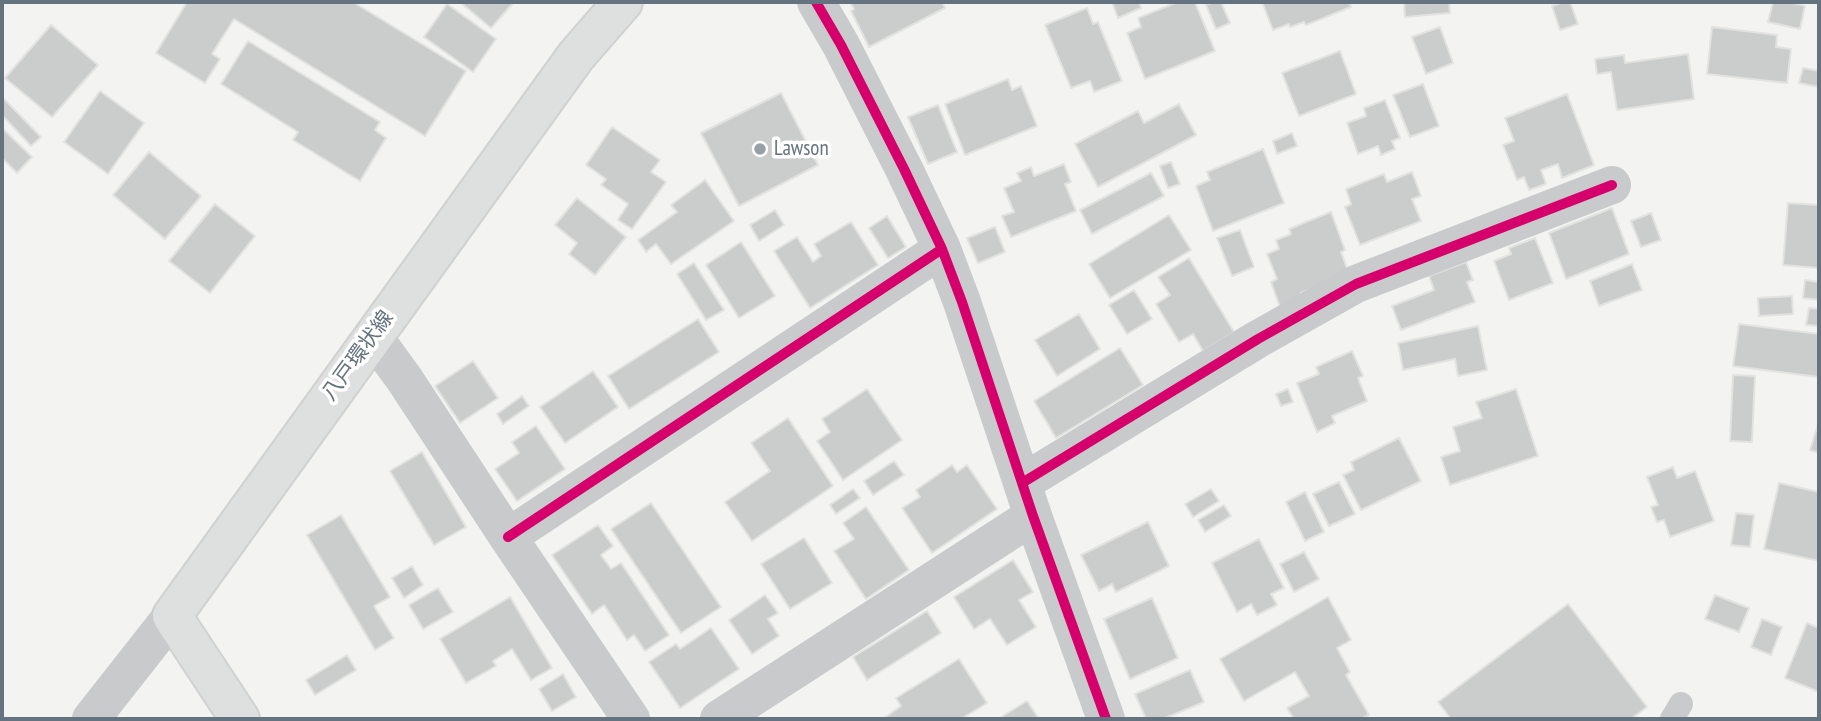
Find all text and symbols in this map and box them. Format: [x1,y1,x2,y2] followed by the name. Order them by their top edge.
[774,136,829,162] place label: Lawson
[752,141,768,157] marker: Lawson
[317,306,399,406] street label: 八戸環状線

